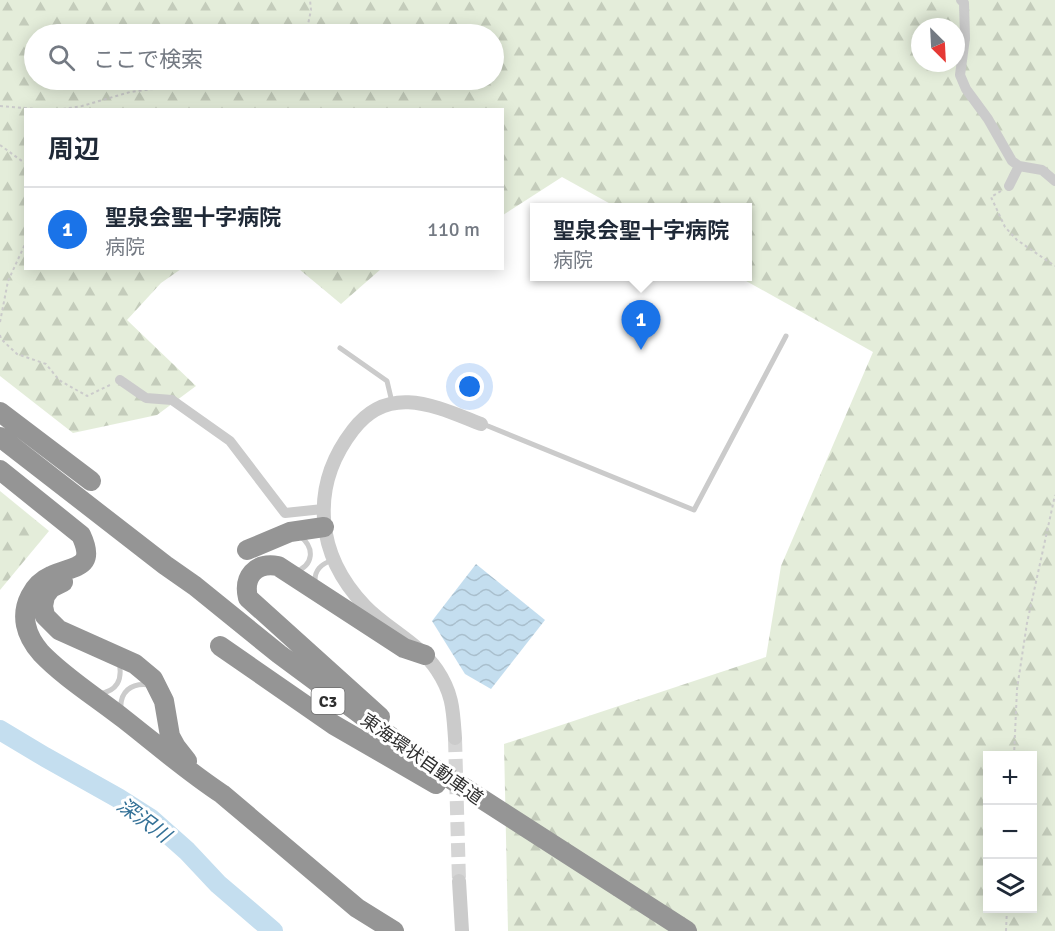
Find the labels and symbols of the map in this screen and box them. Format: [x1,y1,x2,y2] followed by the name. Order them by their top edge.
[911,18,965,72] north arrow
[622,300,660,350] pin: 1
[455,372,484,401] your location
[312,688,344,714] road number: C3
[357,709,487,809] street label: 東海環状自動車道
[112,793,177,849] water label: 深沢川

